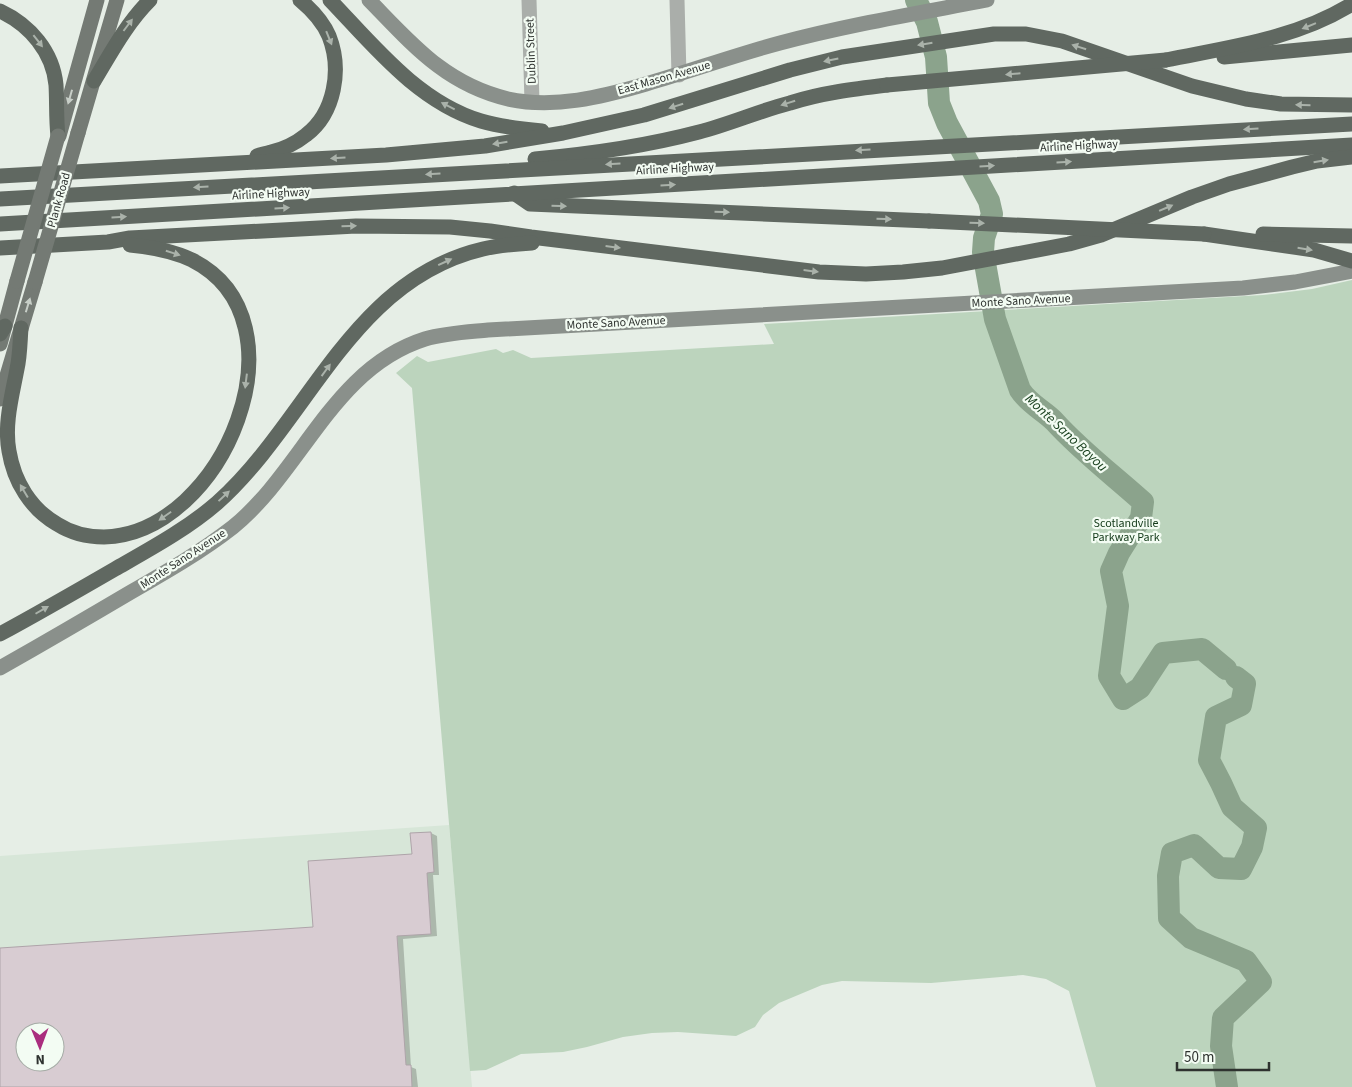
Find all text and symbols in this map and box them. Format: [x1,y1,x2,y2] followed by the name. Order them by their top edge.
[123,18,133,32] one-way arrow
[521,18,541,84] street label: Dublin Street
[1301,22,1316,30] one-way arrow
[326,31,333,46] one-way arrow
[32,34,43,47] one-way arrow
[916,40,932,48] one-way arrow
[1072,43,1087,50] one-way arrow
[823,56,839,64] one-way arrow
[616,57,712,99] street label: East Mason Avenue
[1004,70,1020,78] one-way arrow
[65,90,73,105] one-way arrow
[780,100,795,108] one-way arrow
[1295,101,1311,109] one-way arrow
[441,102,456,110] one-way arrow
[668,102,683,110] one-way arrow
[1243,126,1259,134] one-way arrow
[1040,135,1119,157] street label: Airline Highway
[491,140,507,148] one-way arrow
[855,147,871,155] one-way arrow
[330,154,346,162] one-way arrow
[1313,157,1329,165] one-way arrow
[636,158,715,180] street label: Airline Highway
[1056,158,1072,166] one-way arrow
[605,161,621,169] one-way arrow
[979,162,995,170] one-way arrow
[43,170,75,230] street label: Plank Road
[425,171,441,179] one-way arrow
[660,180,676,188] one-way arrow
[232,183,311,205] street label: Airline Highway
[193,184,209,192] one-way arrow
[552,202,568,210] one-way arrow
[274,204,290,212] one-way arrow
[1159,204,1173,212] one-way arrow
[714,209,730,217] one-way arrow
[112,213,128,221] one-way arrow
[876,215,892,223] one-way arrow
[970,219,986,227] one-way arrow
[341,222,357,230] one-way arrow
[606,243,622,251] one-way arrow
[1297,245,1313,253] one-way arrow
[166,250,181,258] one-way arrow
[438,258,452,266] one-way arrow
[803,267,819,275] one-way arrow
[971,290,1071,312] street label: Monte Sano Avenue
[25,297,33,312] one-way arrow
[566,312,666,334] street label: Monte Sano Avenue
[321,363,331,377] one-way arrow
[242,374,250,390] one-way arrow
[1020,389,1112,477] water label: Monte Sano Bayou
[19,484,28,498] one-way arrow
[218,490,230,502] one-way arrow
[158,511,172,521] one-way arrow
[1092,515,1160,546] park label: Scotlandville Parkway Park
[137,525,229,593] street label: Monte Sano Avenue
[36,606,49,615] one-way arrow
[15,1022,65,1072] north arrow
[1177,1040,1270,1072] scale bar
[1184,1047,1214,1068] text: 50 m
[35,1049,45,1069] text: N

